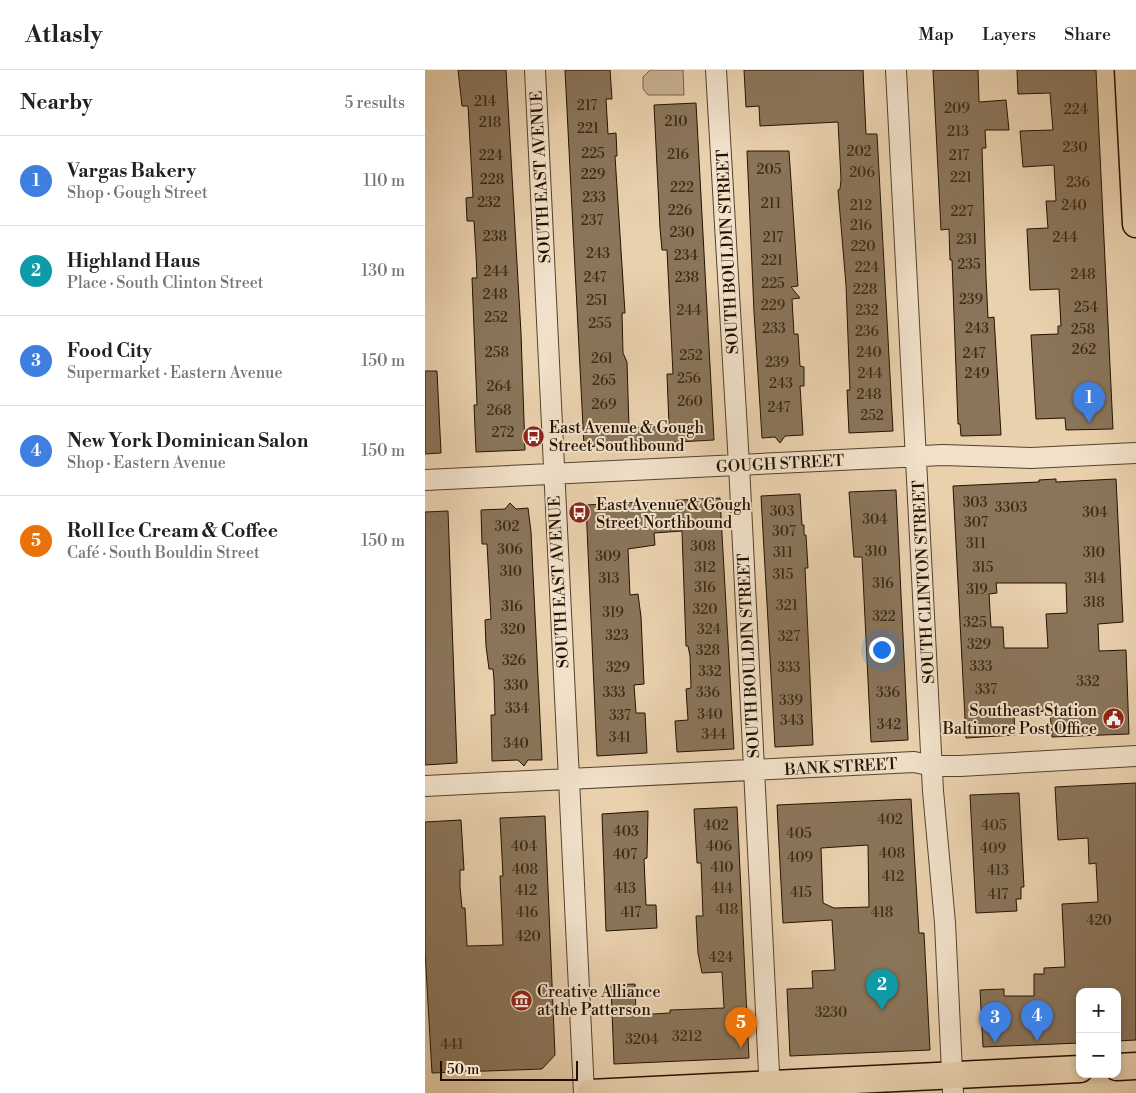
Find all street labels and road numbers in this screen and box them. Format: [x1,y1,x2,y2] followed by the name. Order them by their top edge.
[526,90,556,264] street label: SOUTH EAST AVENUE
[713,149,743,355] street label: SOUTH BOULDIN STREET
[715,451,845,477] street label: GOUGH STREET
[909,480,939,684] street label: SOUTH CLINTON STREET
[544,495,574,669] street label: SOUTH EAST AVENUE
[734,553,764,759] street label: SOUTH BOULDIN STREET
[783,754,898,780] street label: BANK STREET

